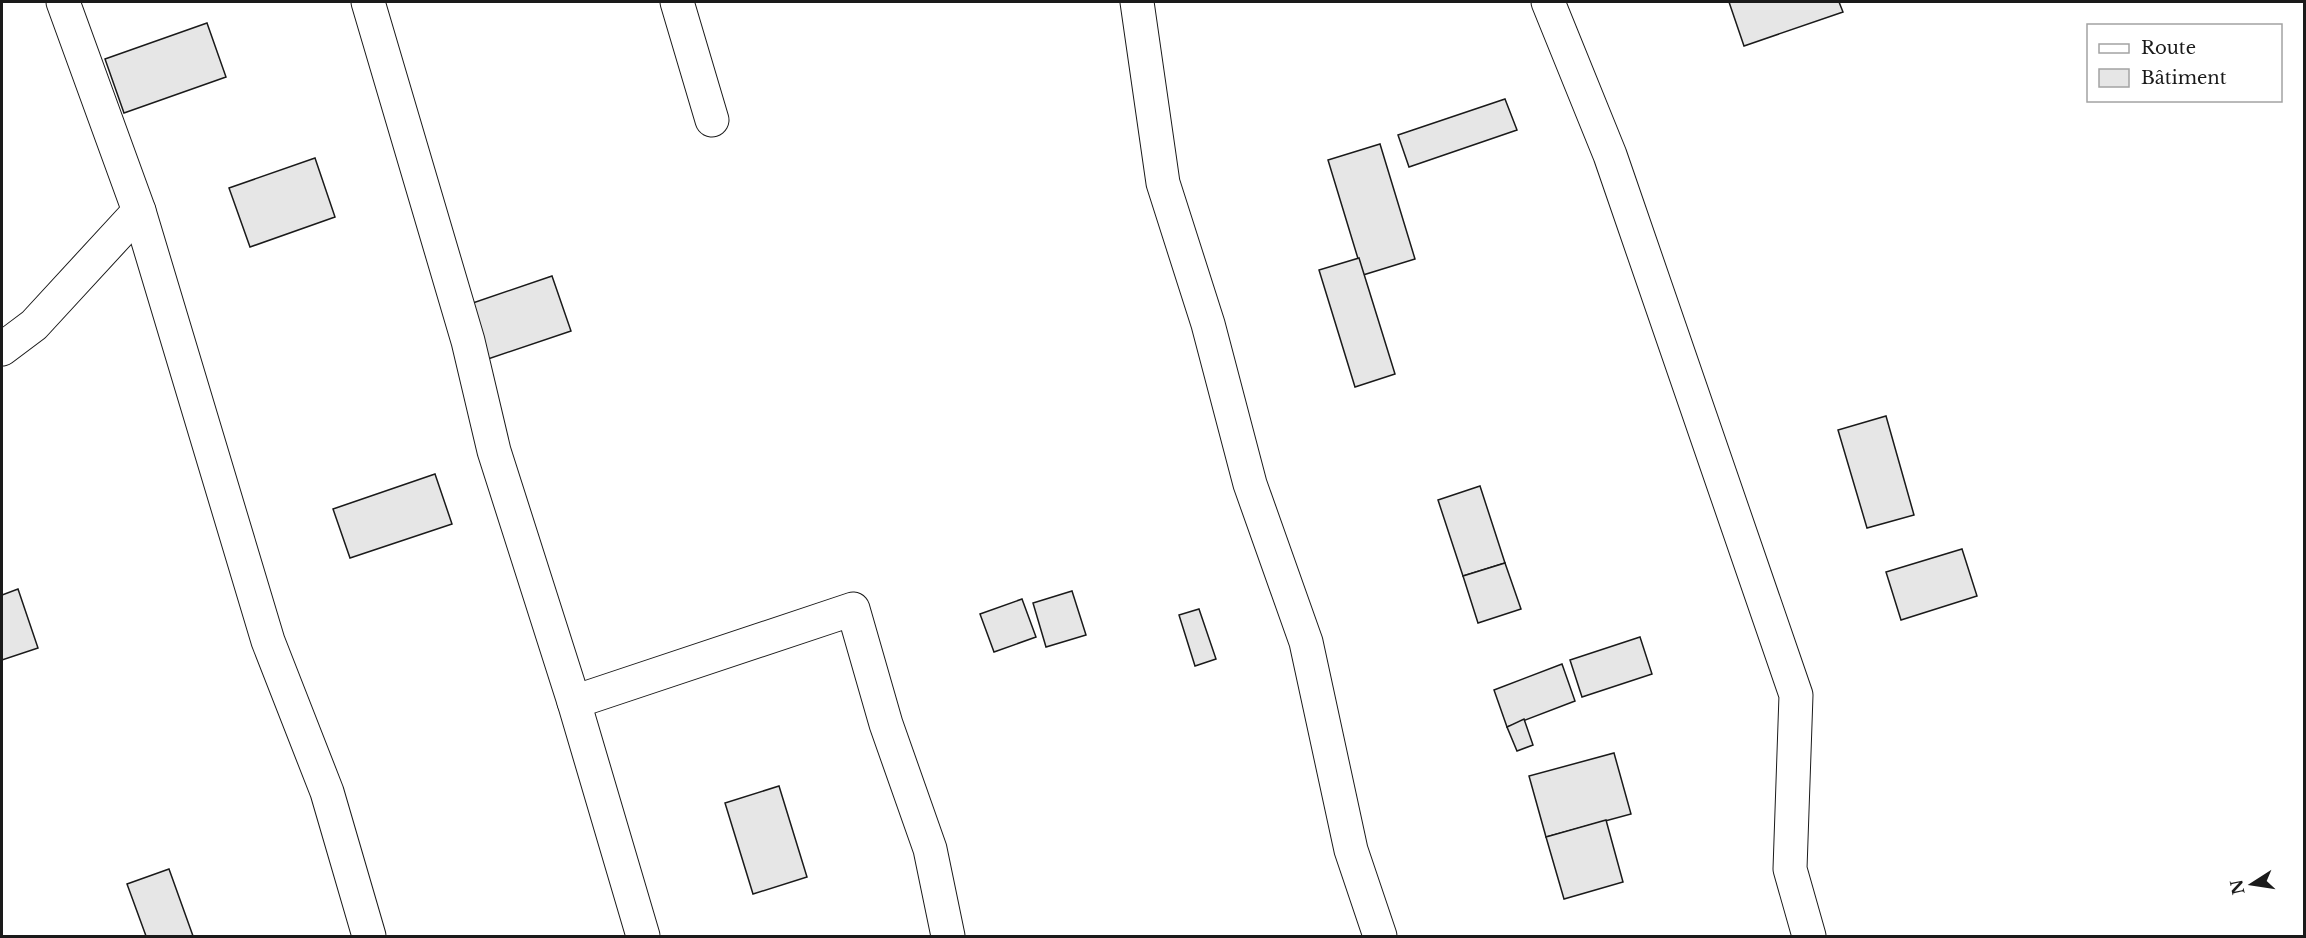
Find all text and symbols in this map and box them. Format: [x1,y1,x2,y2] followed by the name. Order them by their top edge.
[2087,24,2282,102] legend
[2141,37,2196,59] text: Route
[2141,67,2227,89] text: Bâtiment
[2222,854,2282,914] north arrow
[2226,878,2249,897] text: N

